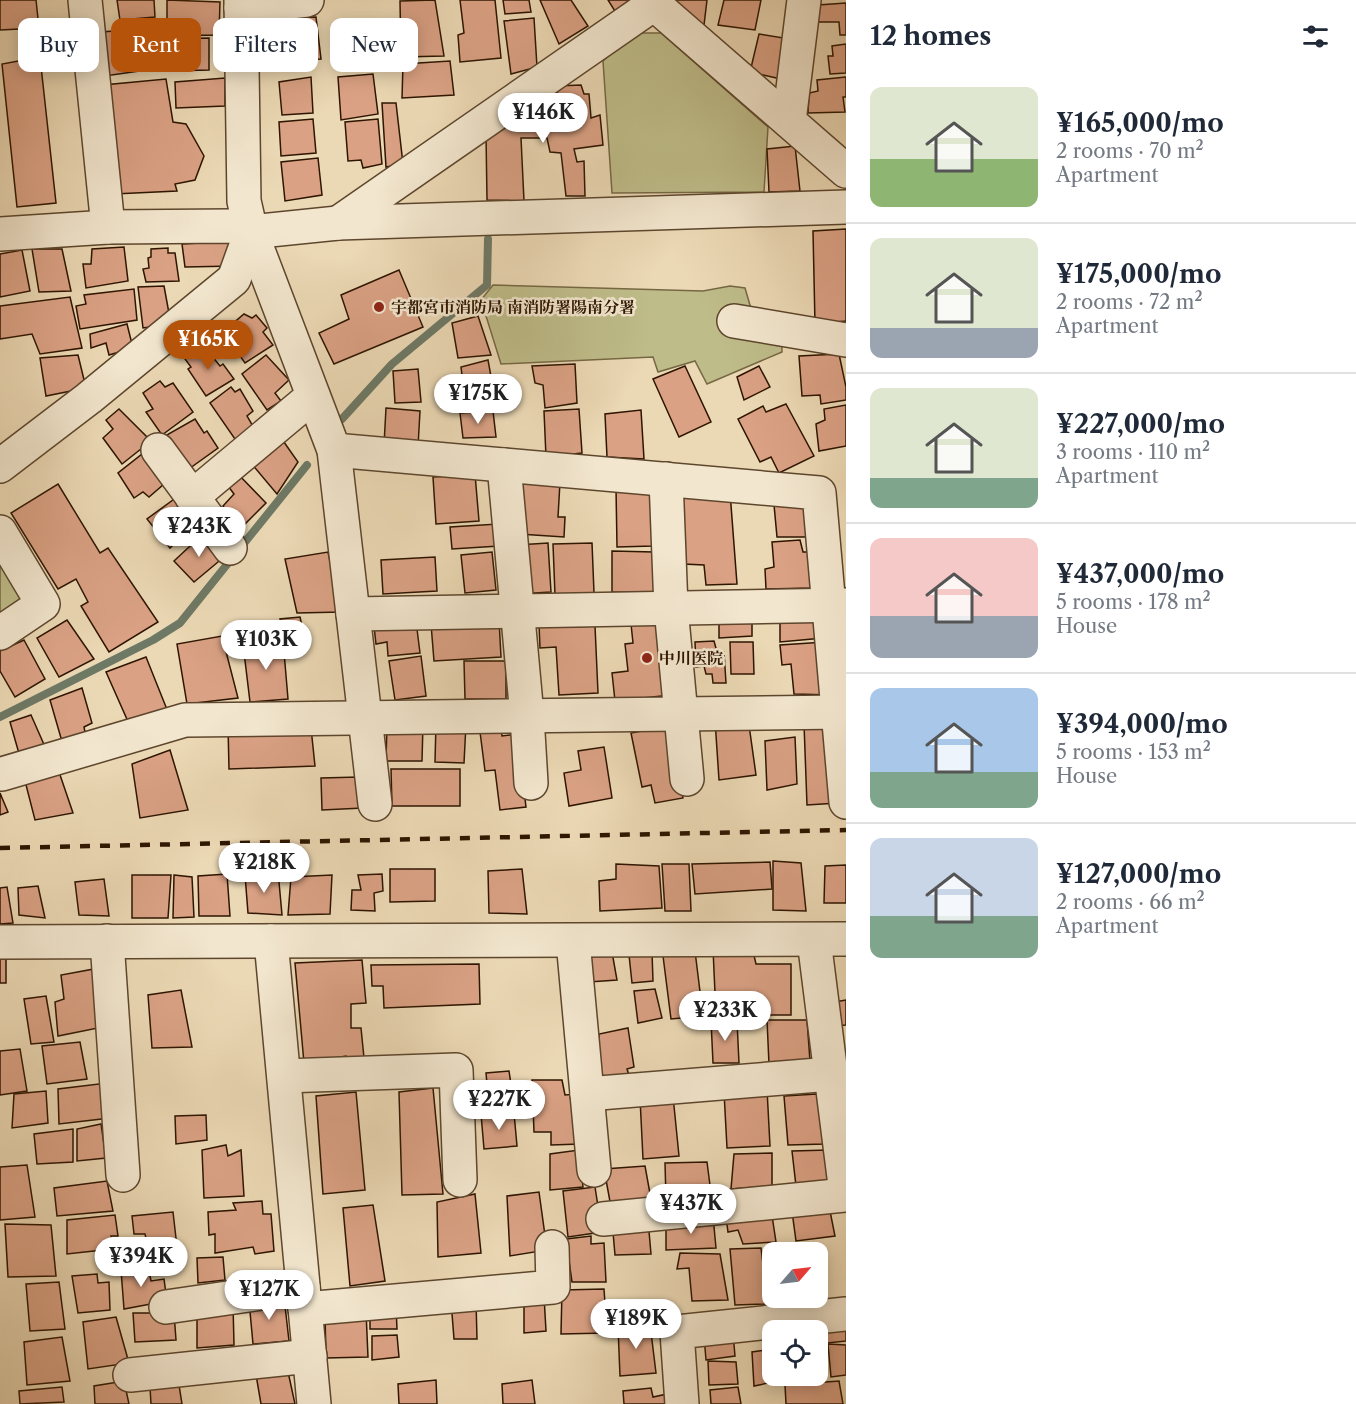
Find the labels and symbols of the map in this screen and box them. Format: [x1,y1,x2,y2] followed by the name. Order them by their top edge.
[501,93,585,144] pin: ¥146K
[391,297,635,317] place label: 宇都宮市消防局 南消防署陽南分署
[372,300,386,314] marker: 宇都宮市消防局 南消防署陽南分署
[166,320,250,371] pin: ¥165K
[436,374,520,425] pin: ¥175K
[157,507,241,558] pin: ¥243K
[224,620,308,671] pin: ¥103K
[659,648,723,668] place label: 中川医院
[640,651,654,665] marker: 中川医院
[222,843,306,894] pin: ¥218K
[683,991,767,1042] pin: ¥233K
[457,1080,541,1131] pin: ¥227K
[649,1184,733,1235] pin: ¥437K
[99,1237,183,1288] pin: ¥394K
[762,1242,828,1308] north arrow
[227,1270,311,1321] pin: ¥127K
[594,1299,678,1350] pin: ¥189K

